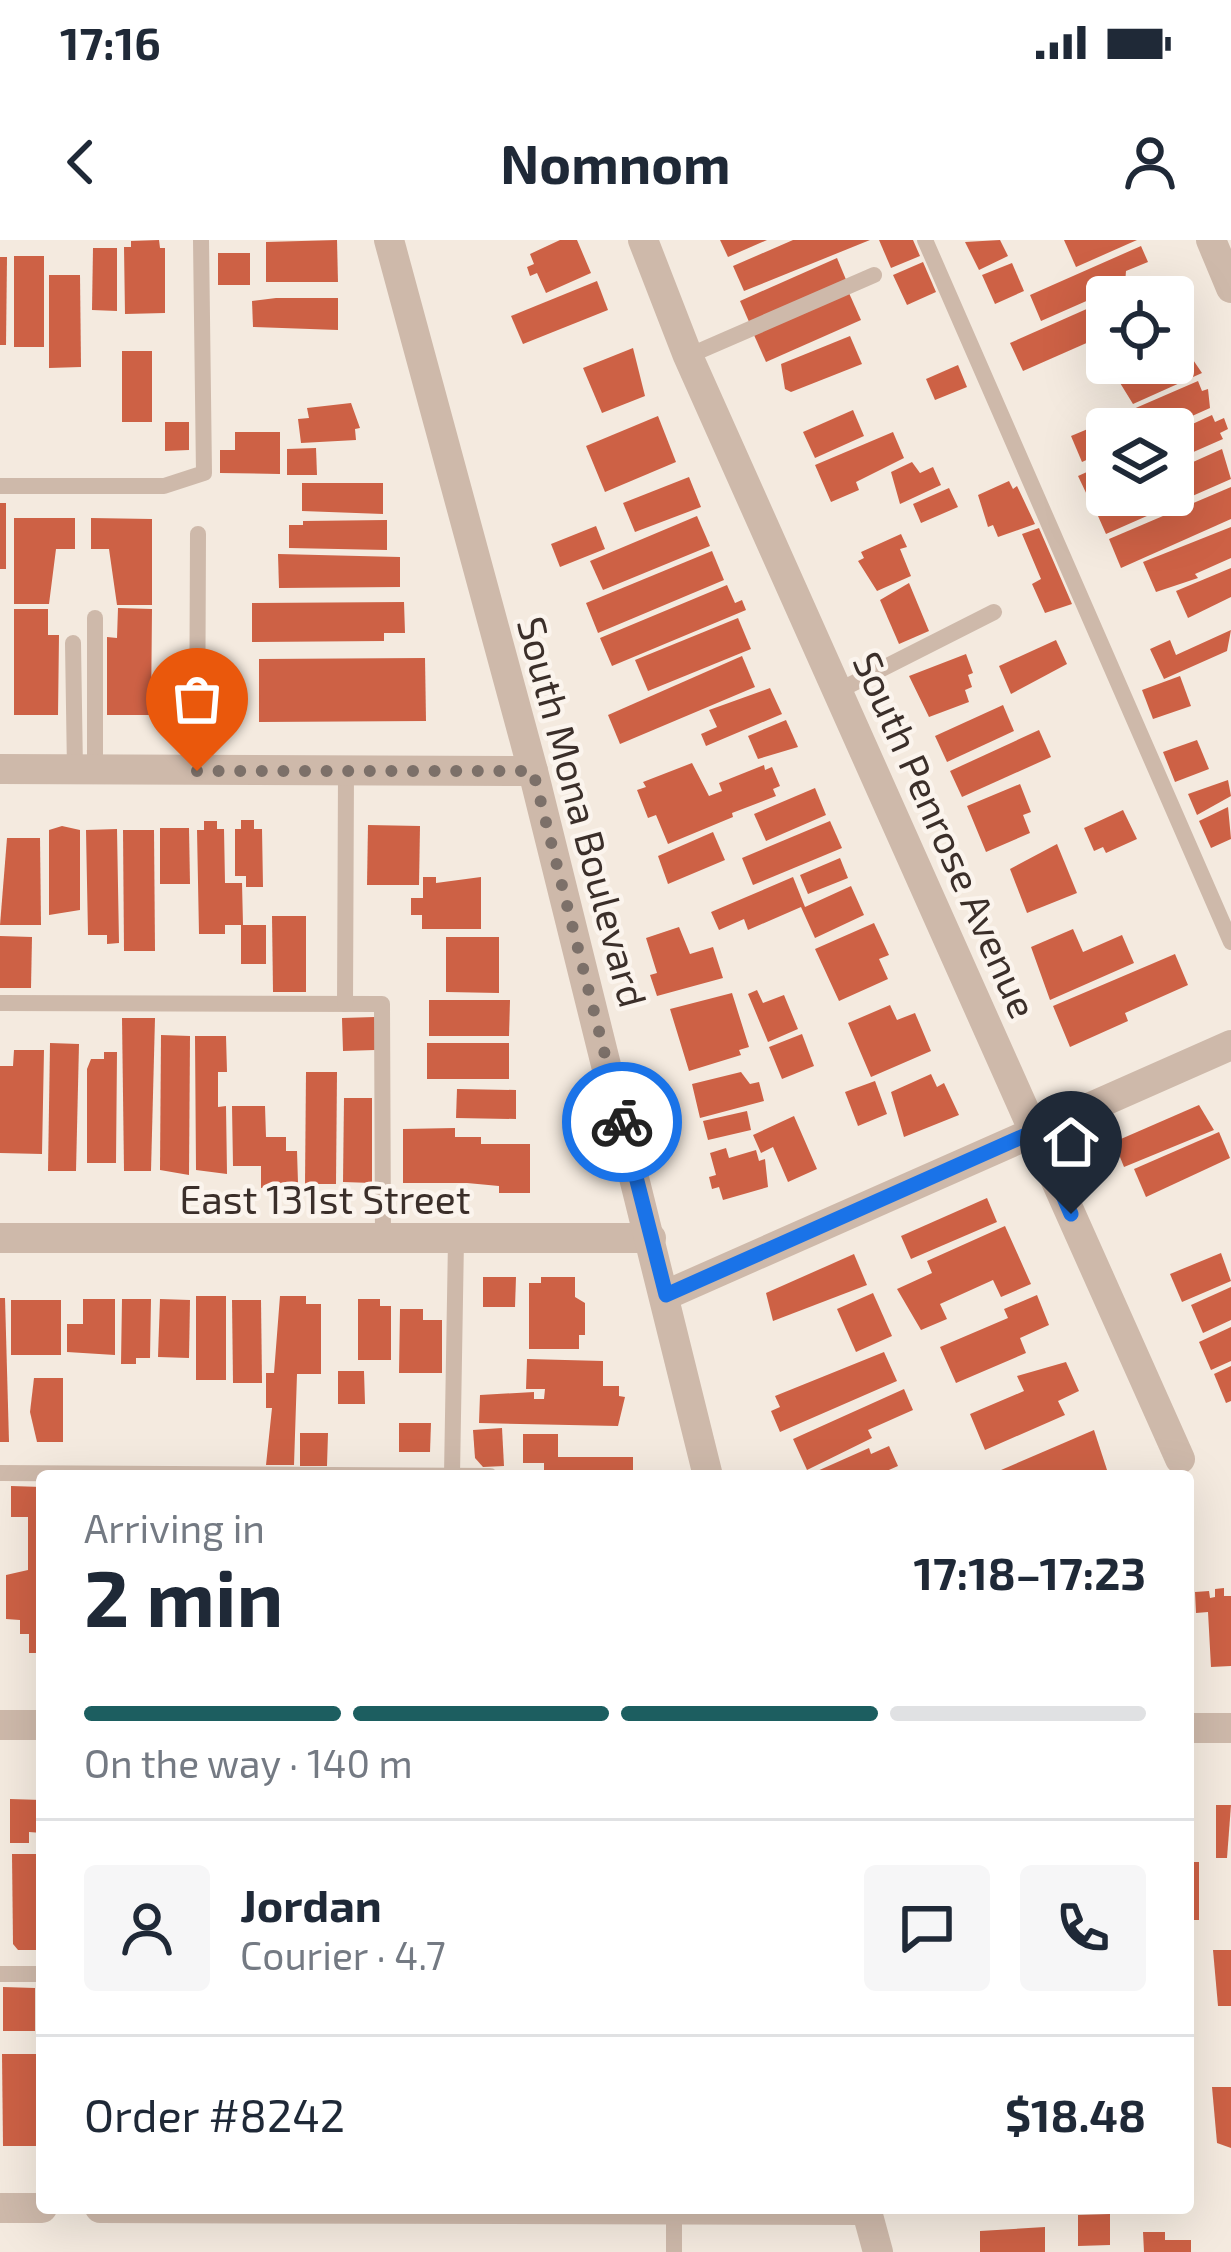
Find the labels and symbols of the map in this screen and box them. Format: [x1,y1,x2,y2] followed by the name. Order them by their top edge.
[509,611,658,1012] street label: South Mona Boulevard
[845,644,1048,1025] street label: South Penrose Avenue
[146,648,248,771] pin
[562,1062,682,1182] courier
[1020,1091,1122,1214] pin
[179,1175,471,1222] street label: East 131st Street

